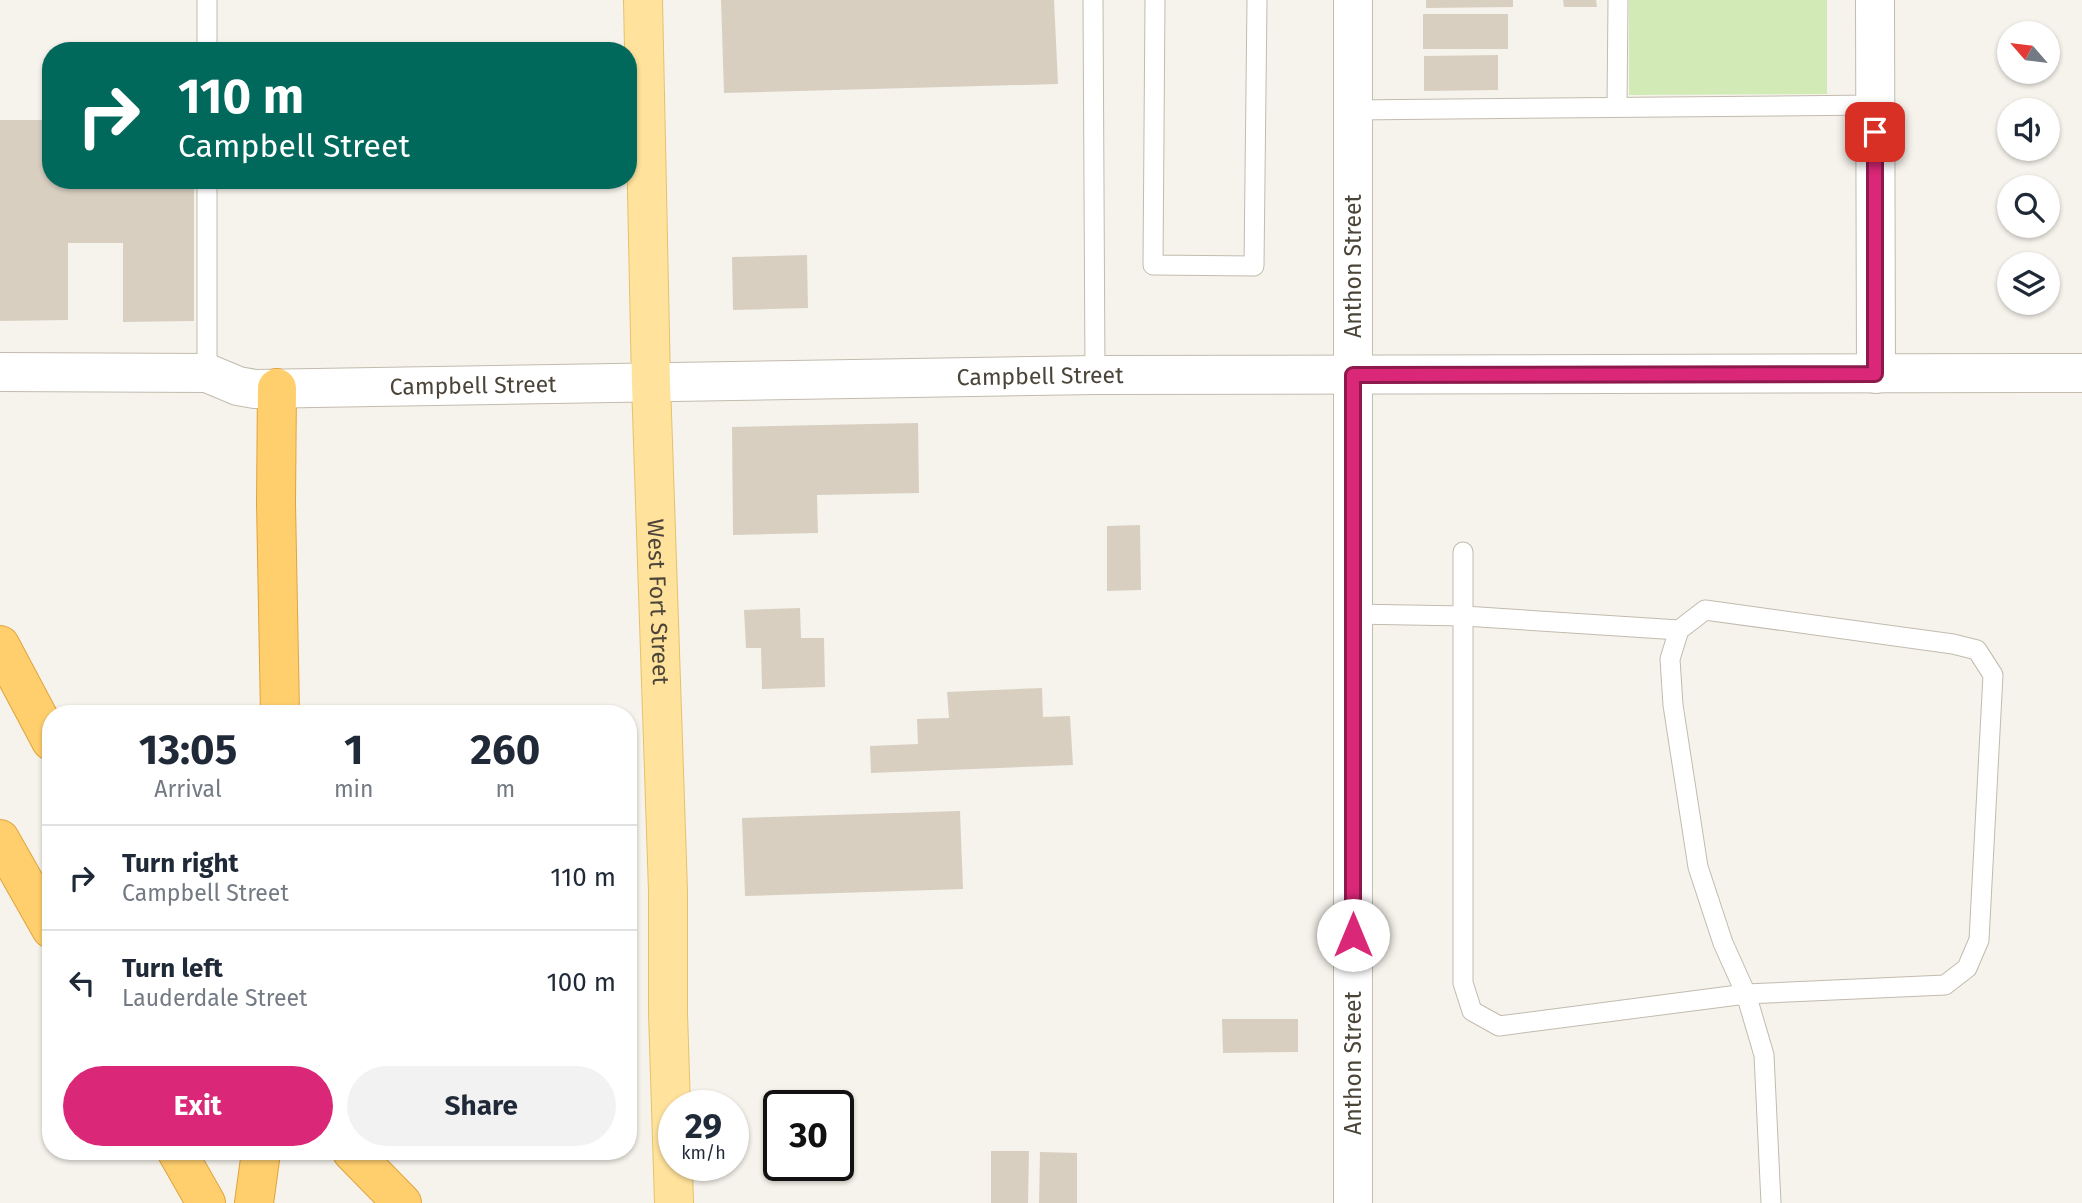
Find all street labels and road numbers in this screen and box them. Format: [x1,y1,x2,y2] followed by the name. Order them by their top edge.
[1339,193,1367,338] street label: Anthon Street
[956,361,1124,391] street label: Campbell Street
[389,370,557,401] street label: Campbell Street
[642,518,675,686] street label: West Fort Street
[1339,990,1367,1135] street label: Anthon Street

